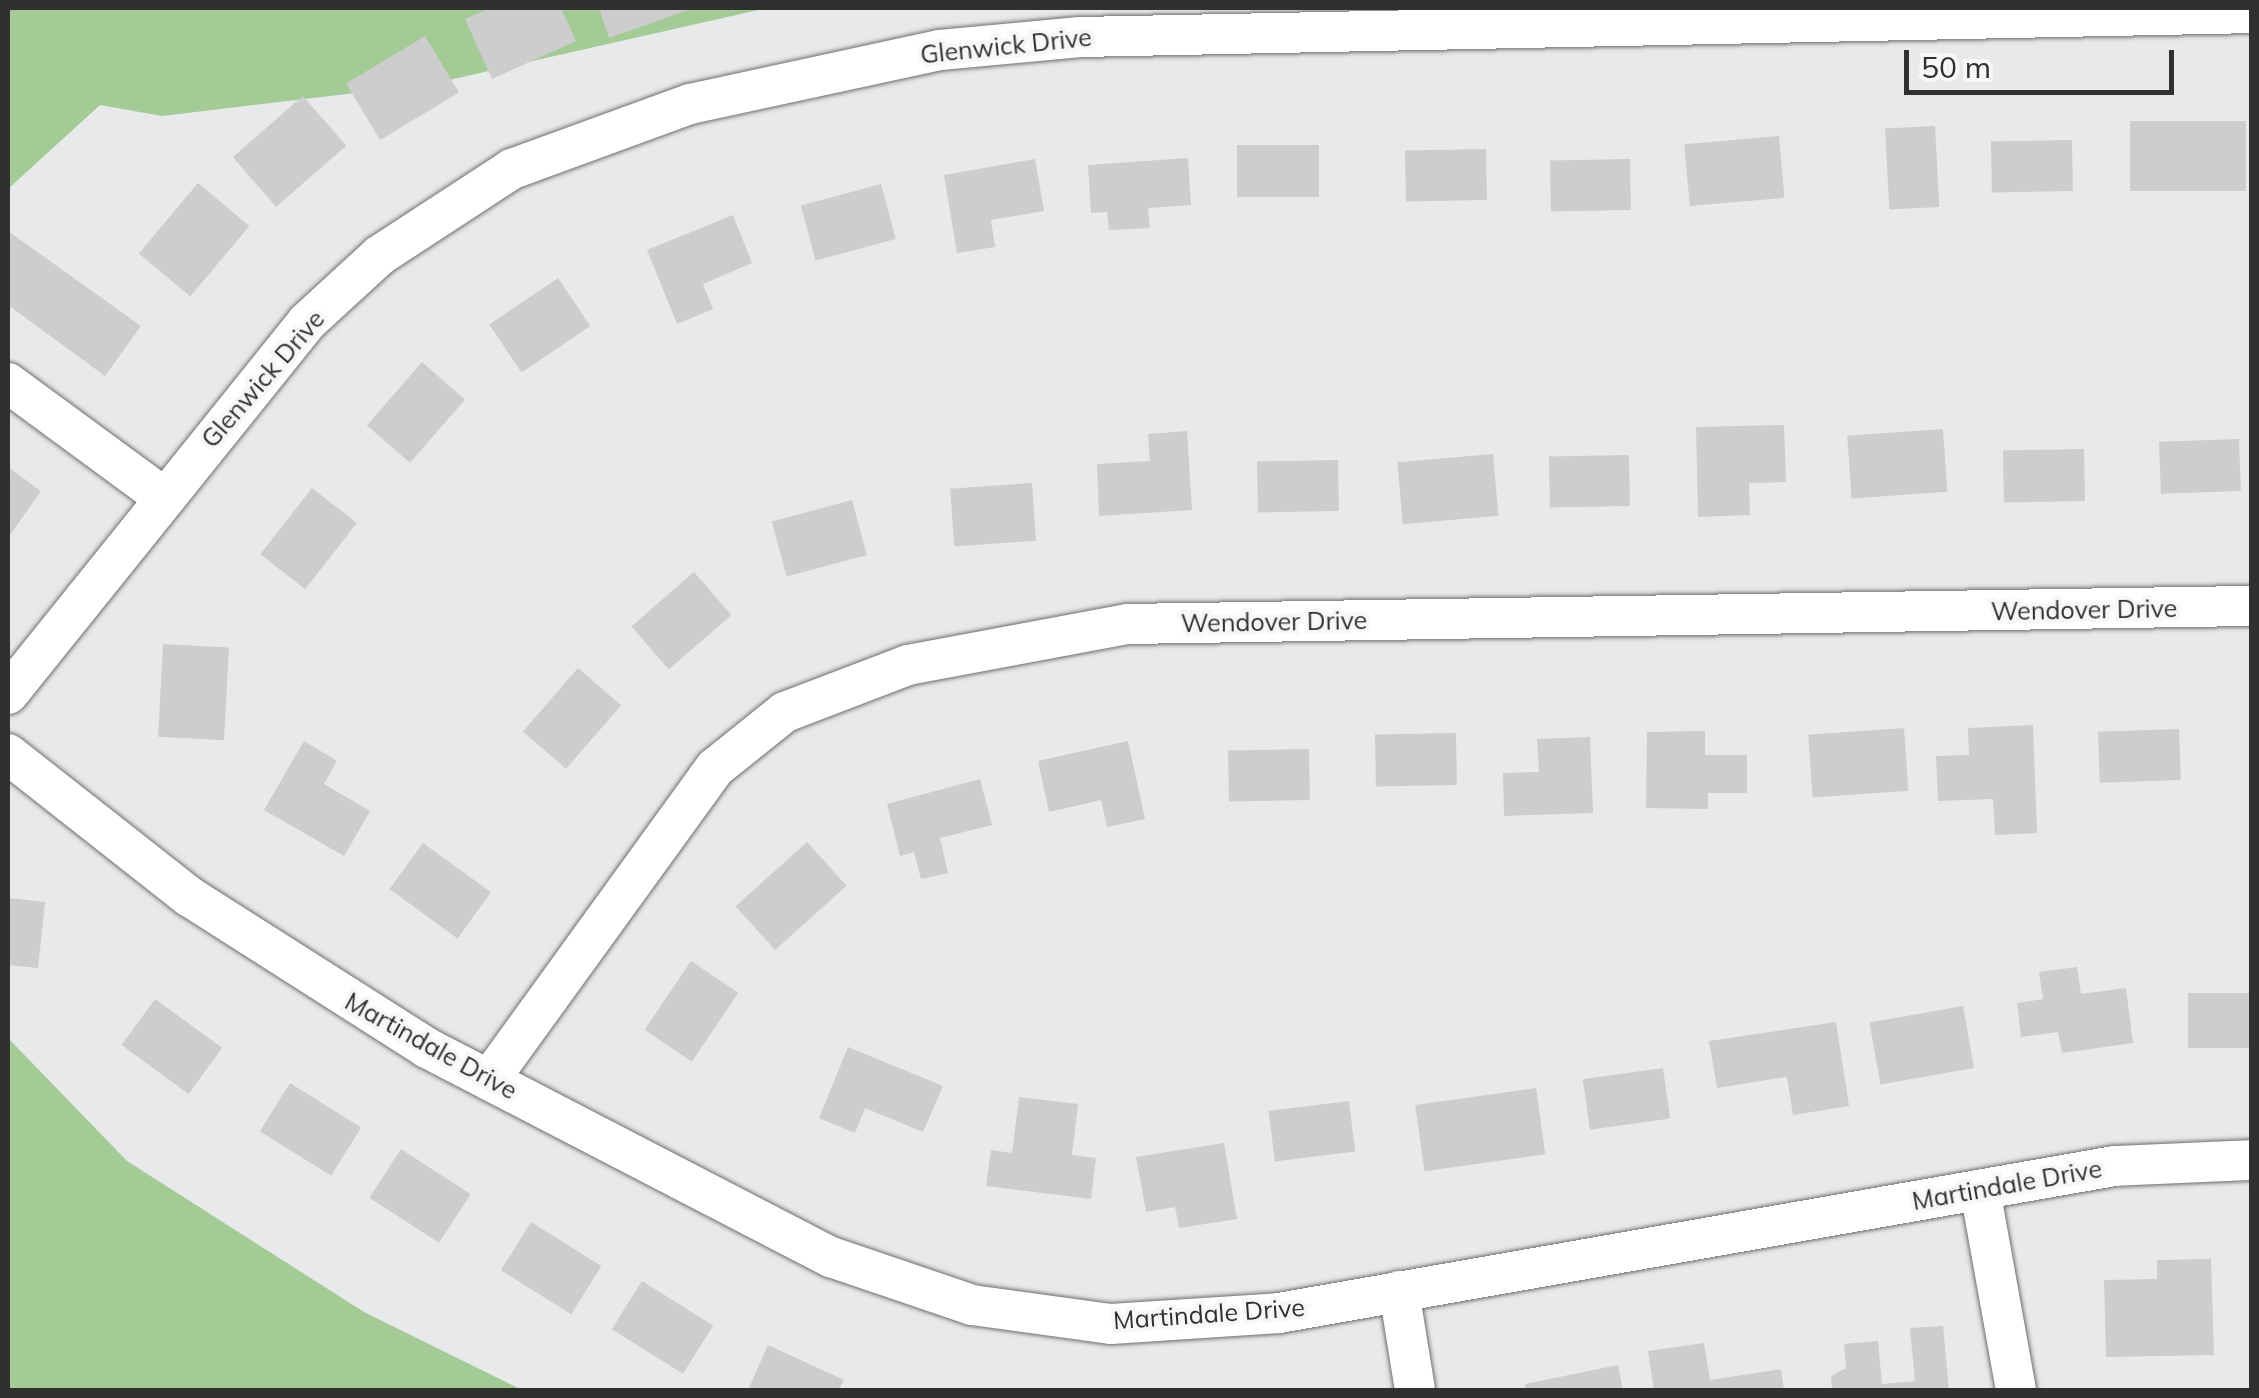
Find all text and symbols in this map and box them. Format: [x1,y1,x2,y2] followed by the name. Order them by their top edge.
[919,22,1093,70] street label: Glenwick Drive
[1909,30,2179,92] scale bar
[1921,48,1991,86] text: 50 m
[195,304,331,454] street label: Glenwick Drive
[1991,593,2177,627] street label: Wendover Drive
[1181,605,1367,639] street label: Wendover Drive
[340,986,522,1106] street label: Martindale Drive
[1910,1154,2104,1216] street label: Martindale Drive
[1112,1292,1306,1336] street label: Martindale Drive

